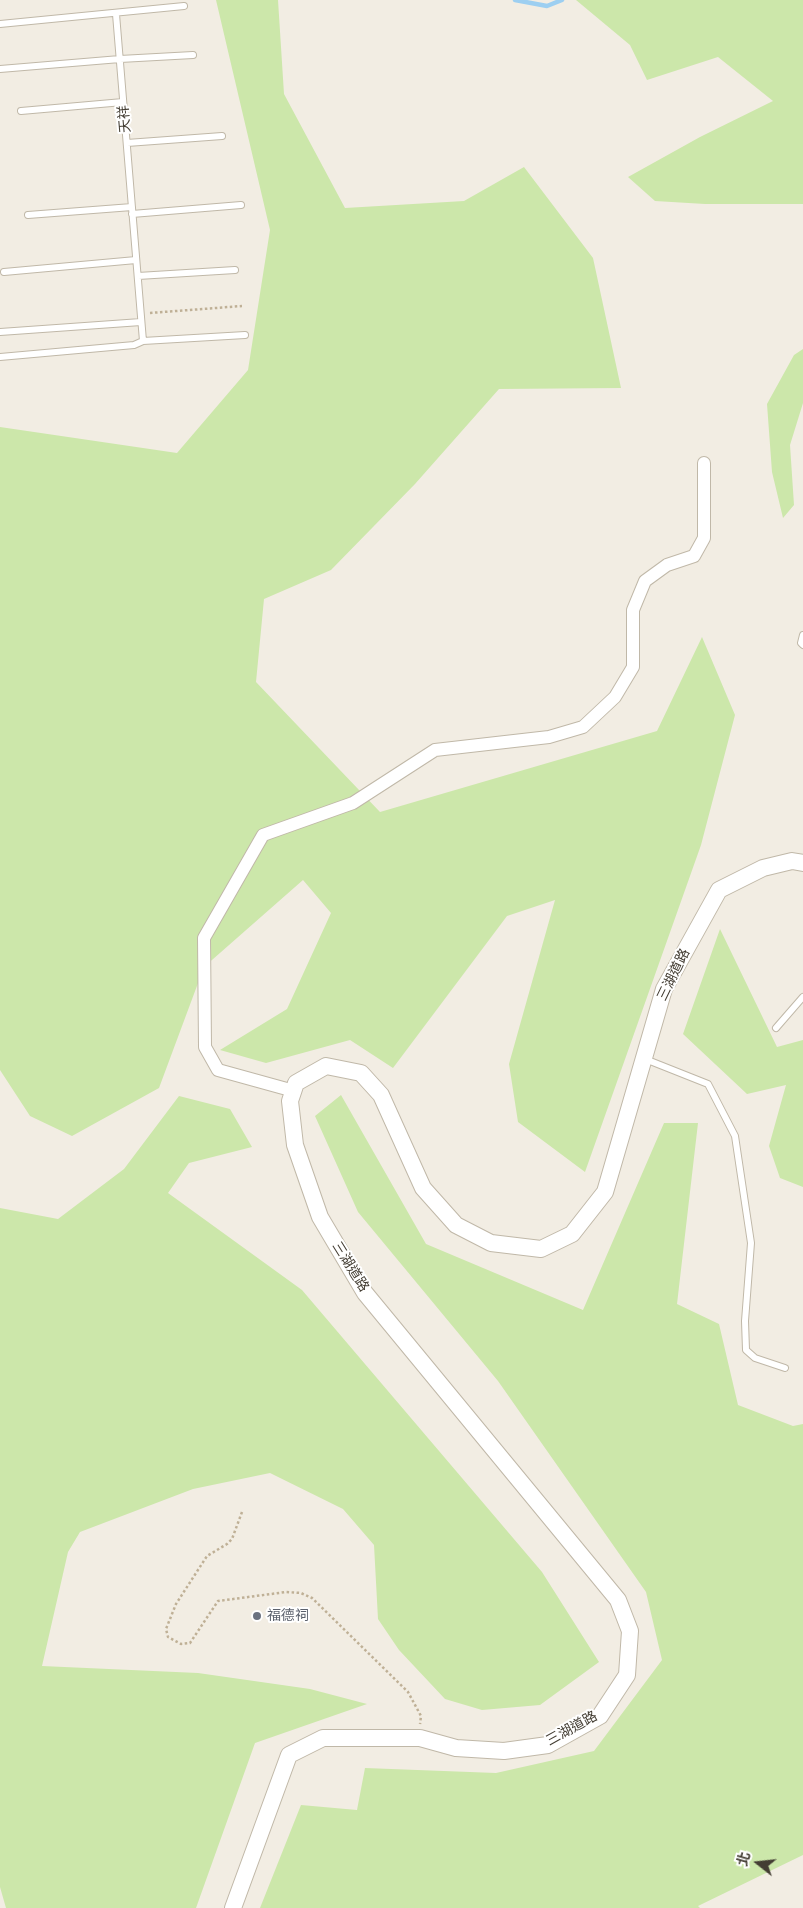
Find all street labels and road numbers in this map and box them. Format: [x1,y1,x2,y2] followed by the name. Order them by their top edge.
[115,104,135,134] street label: 天祥
[654,946,694,1004] street label: 三湖道路
[328,1239,372,1295] street label: 三湖道路
[543,1708,601,1750] street label: 三湖道路

